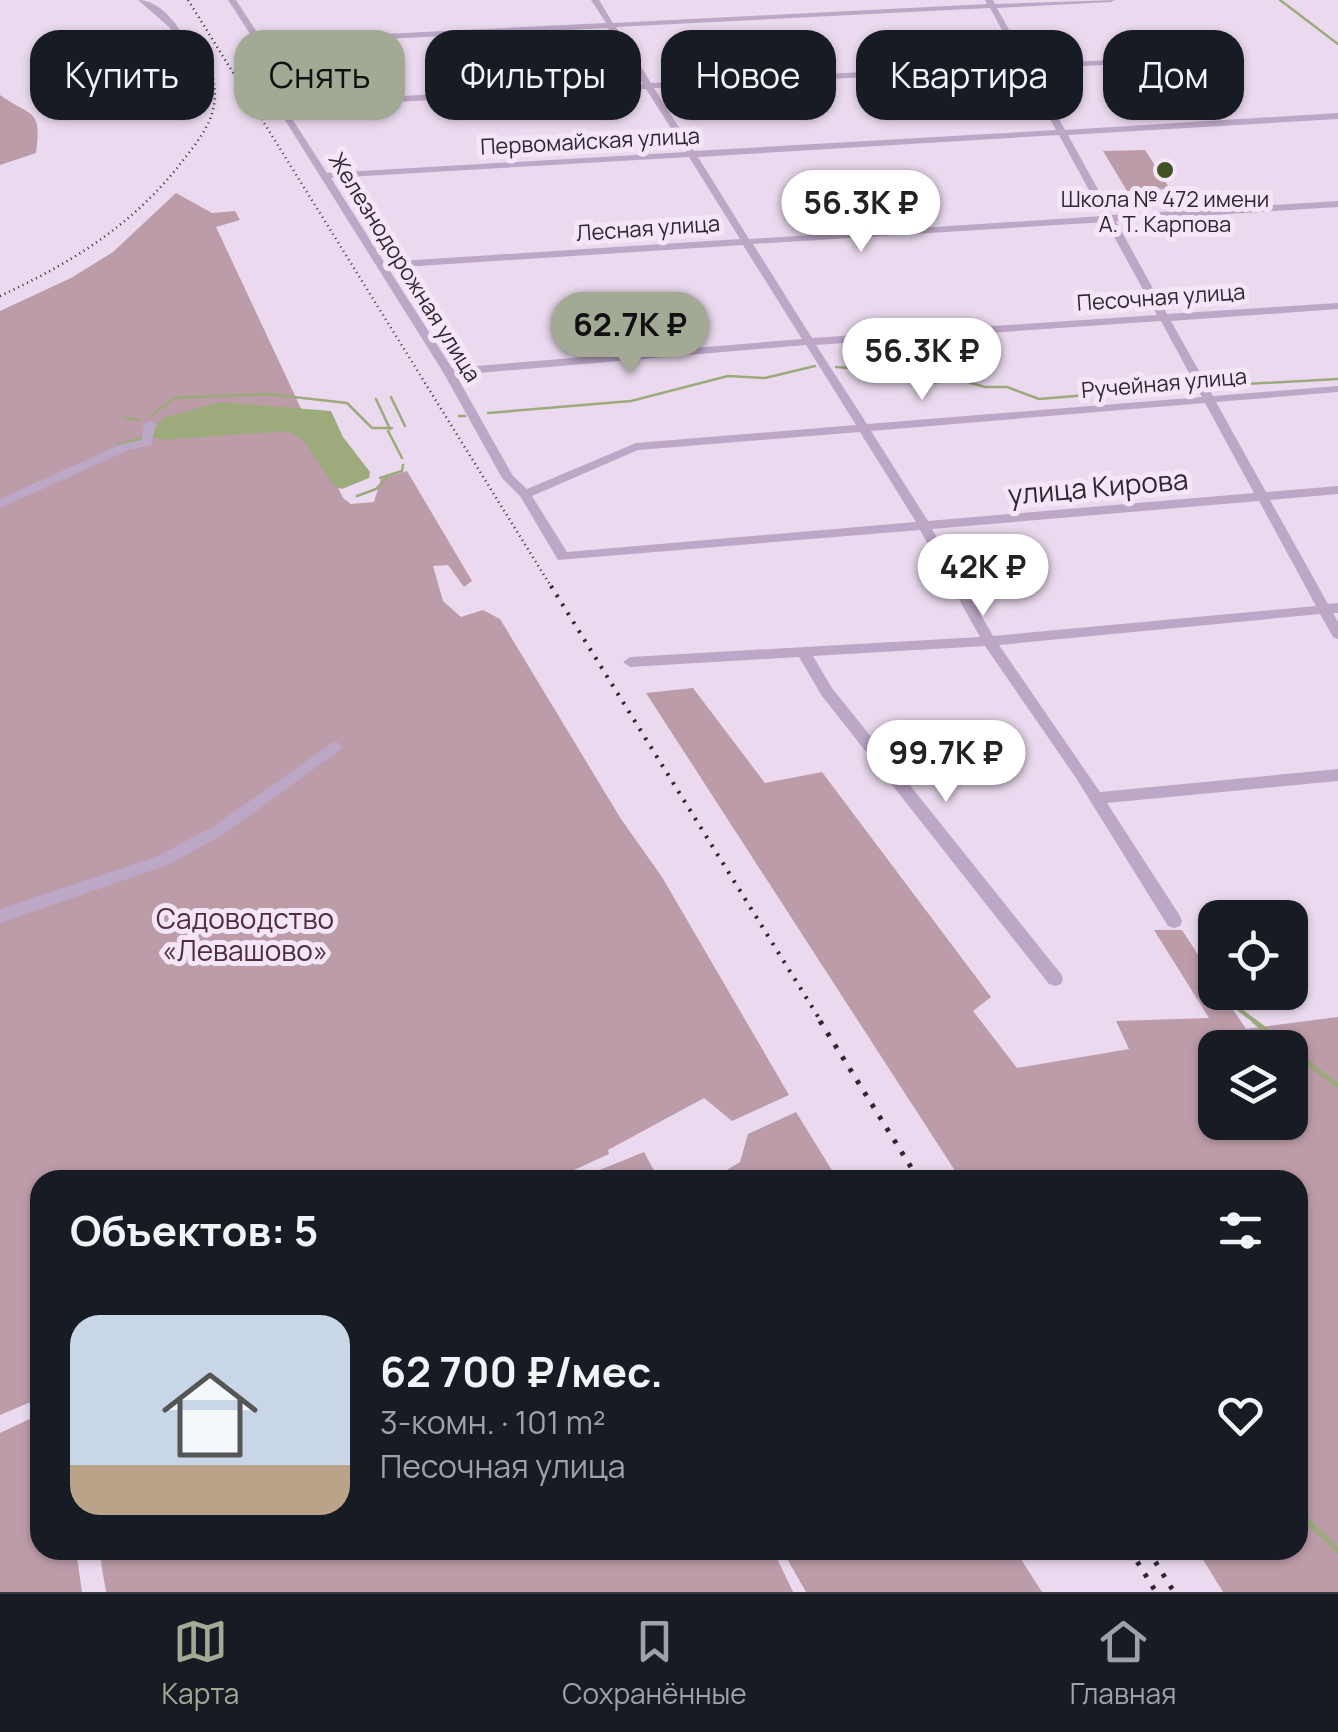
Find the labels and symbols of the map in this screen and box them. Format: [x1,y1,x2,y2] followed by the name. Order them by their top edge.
[479,120,701,162] street label: Первомайская улица
[322,147,488,387] street label: Железнодорожная улица
[1154,159,1176,181] marker: Школа № 472 имени А. Т. Карпова
[769,170,953,255] pin: 56.3K ₽
[1061,184,1269,239] place label: Школа № 472 имени А. Т. Карпова
[575,208,721,248] street label: Лесная улица
[1076,276,1246,318] street label: Песочная улица
[538,292,722,377] pin: 62.7K ₽
[830,318,1014,403] pin: 56.3K ₽
[1080,361,1248,405] street label: Ручейная улица
[1006,459,1190,513] street label: улица Кирова
[913,534,1053,619] pin: 42K ₽
[854,720,1038,805] pin: 99.7K ₽
[156,899,334,969] park label: Садоводство «Левашово»

